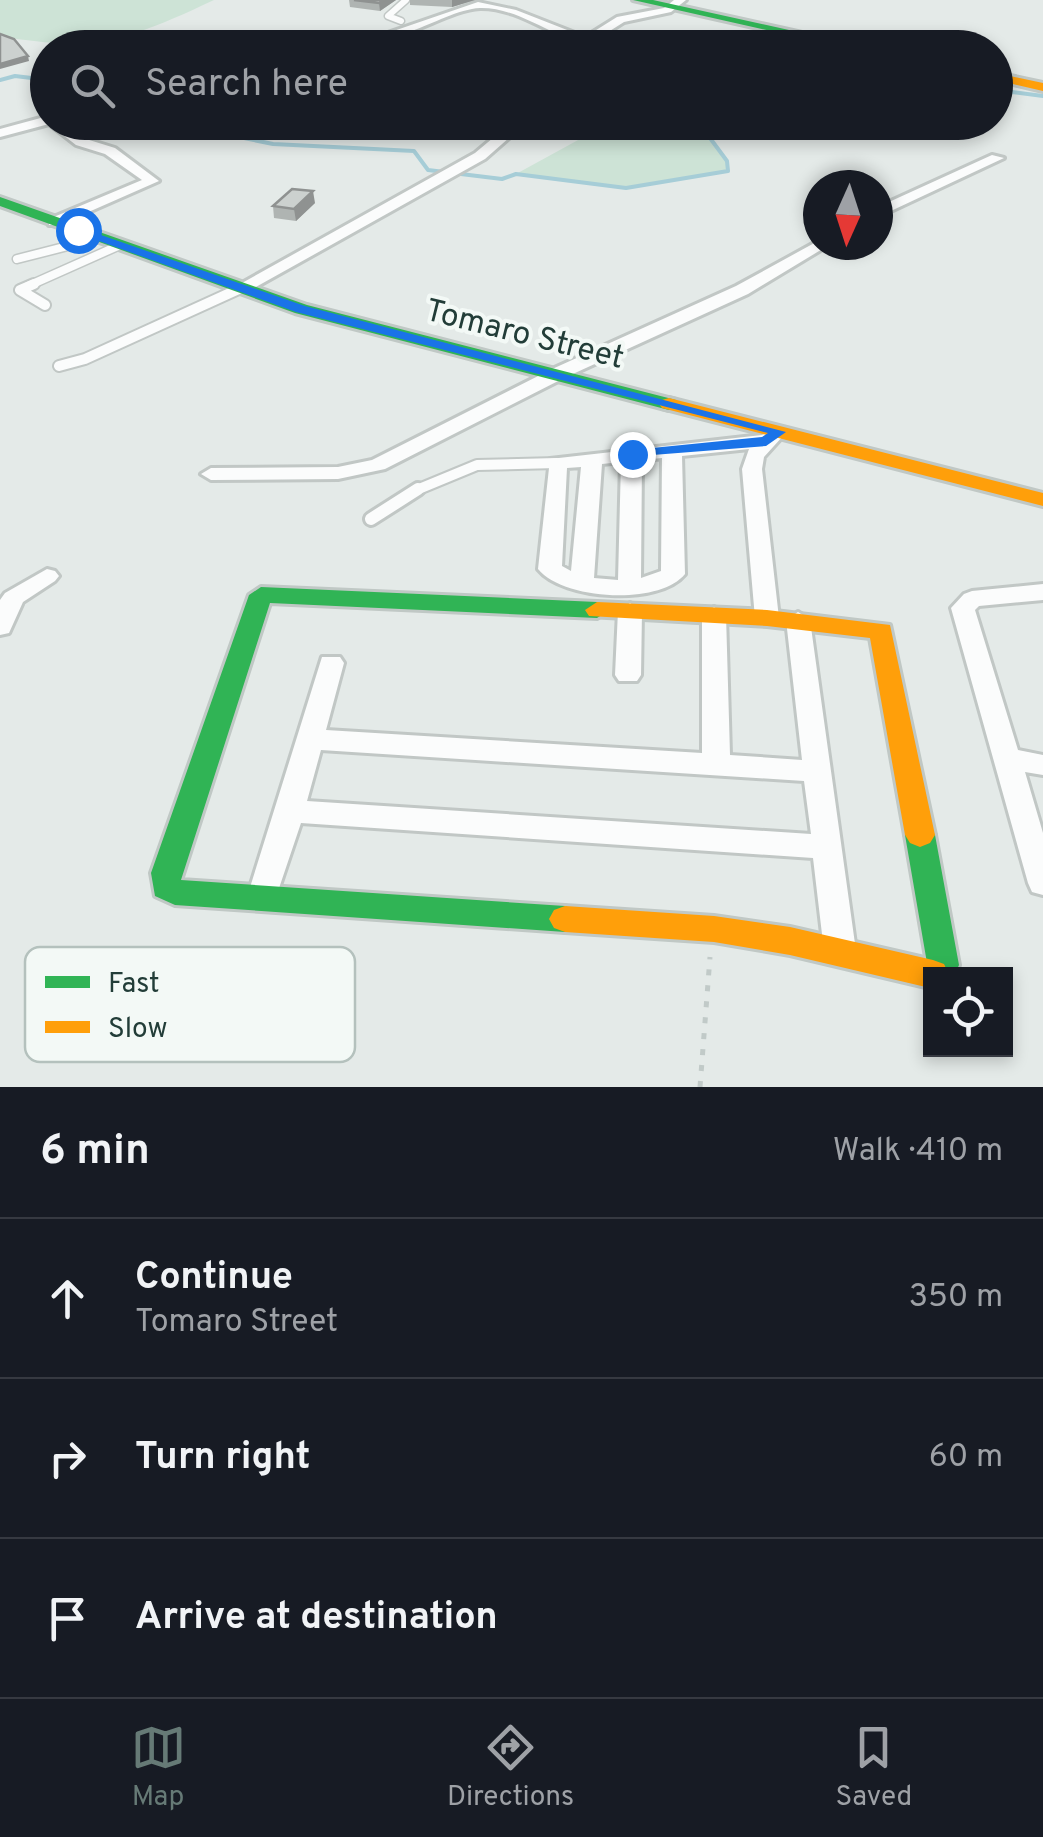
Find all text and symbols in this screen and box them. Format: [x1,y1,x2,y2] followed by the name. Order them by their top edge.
[30,30,1013,140] search box
[65,58,120,113] icon: search
[145,61,348,110] text: Search here
[803,170,893,260] north arrow
[56,208,102,254] route start
[421,292,628,380] street label: Tomaro Street
[610,432,656,478] route end
[25,947,355,1062] legend
[108,967,160,1003] text: Fast
[923,967,1013,1057] map controls
[923,967,1013,1057] button: locate
[108,1012,167,1048] text: Slow
[40,1126,150,1179] text: 6 min
[833,1132,1003,1172] text: Walk · 410 m
[135,1254,293,1303] text: Continue
[40,1271,95,1326] icon: ahead
[909,1278,1003,1318] text: 350 m
[135,1303,338,1343] text: Tomaro Street
[40,1431,95,1486] icon: right
[135,1434,310,1483] text: Turn right
[929,1438,1003,1478] text: 60 m
[40,1591,95,1646] icon: arrive
[135,1594,498,1643] text: Arrive at destination
[131,1720,186,1816] tab: Map
[447,1720,574,1816] tab: Directions
[835,1720,912,1816] tab: Saved

